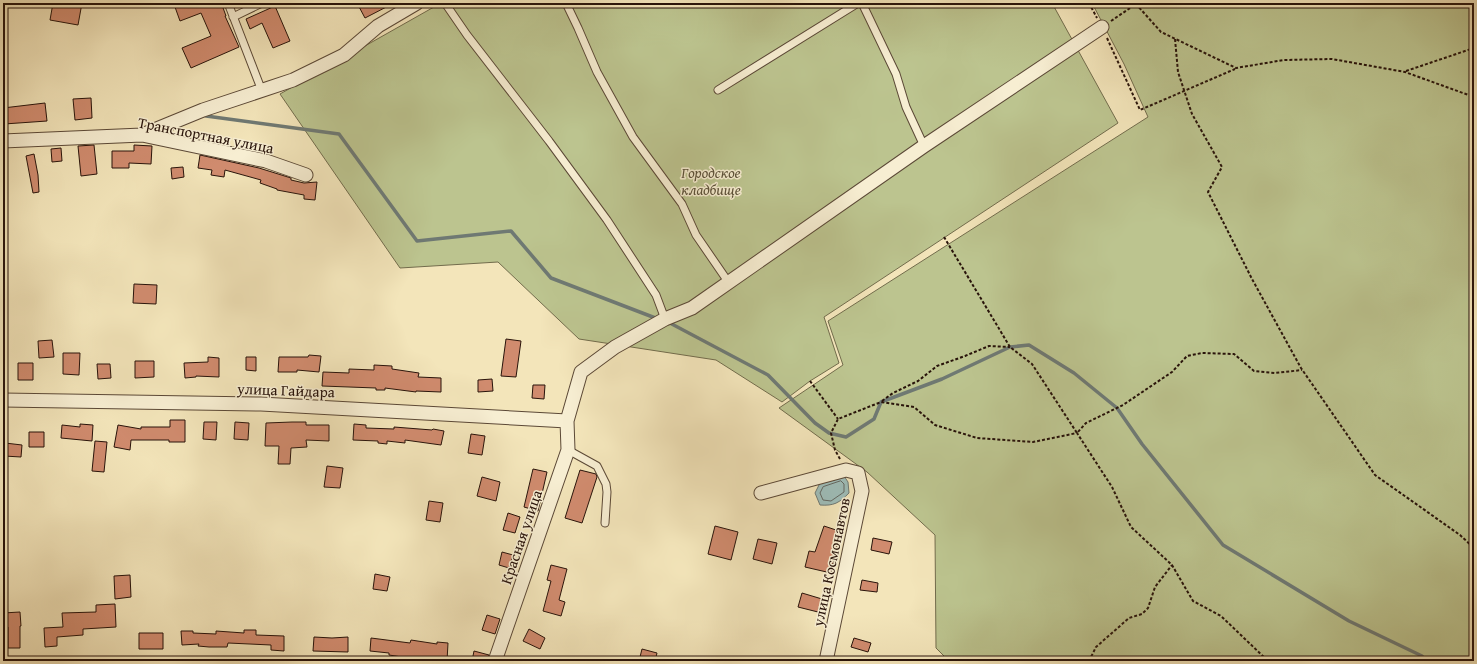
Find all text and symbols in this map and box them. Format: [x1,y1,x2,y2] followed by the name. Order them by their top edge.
[136,112,276,159] street label: Транспортная улица
[680,162,741,200] park label: Городское кладбище
[236,378,336,402] street label: улица Гайдара
[495,486,547,587] street label: Красная улица
[807,496,855,629] street label: улица Космонавтов

